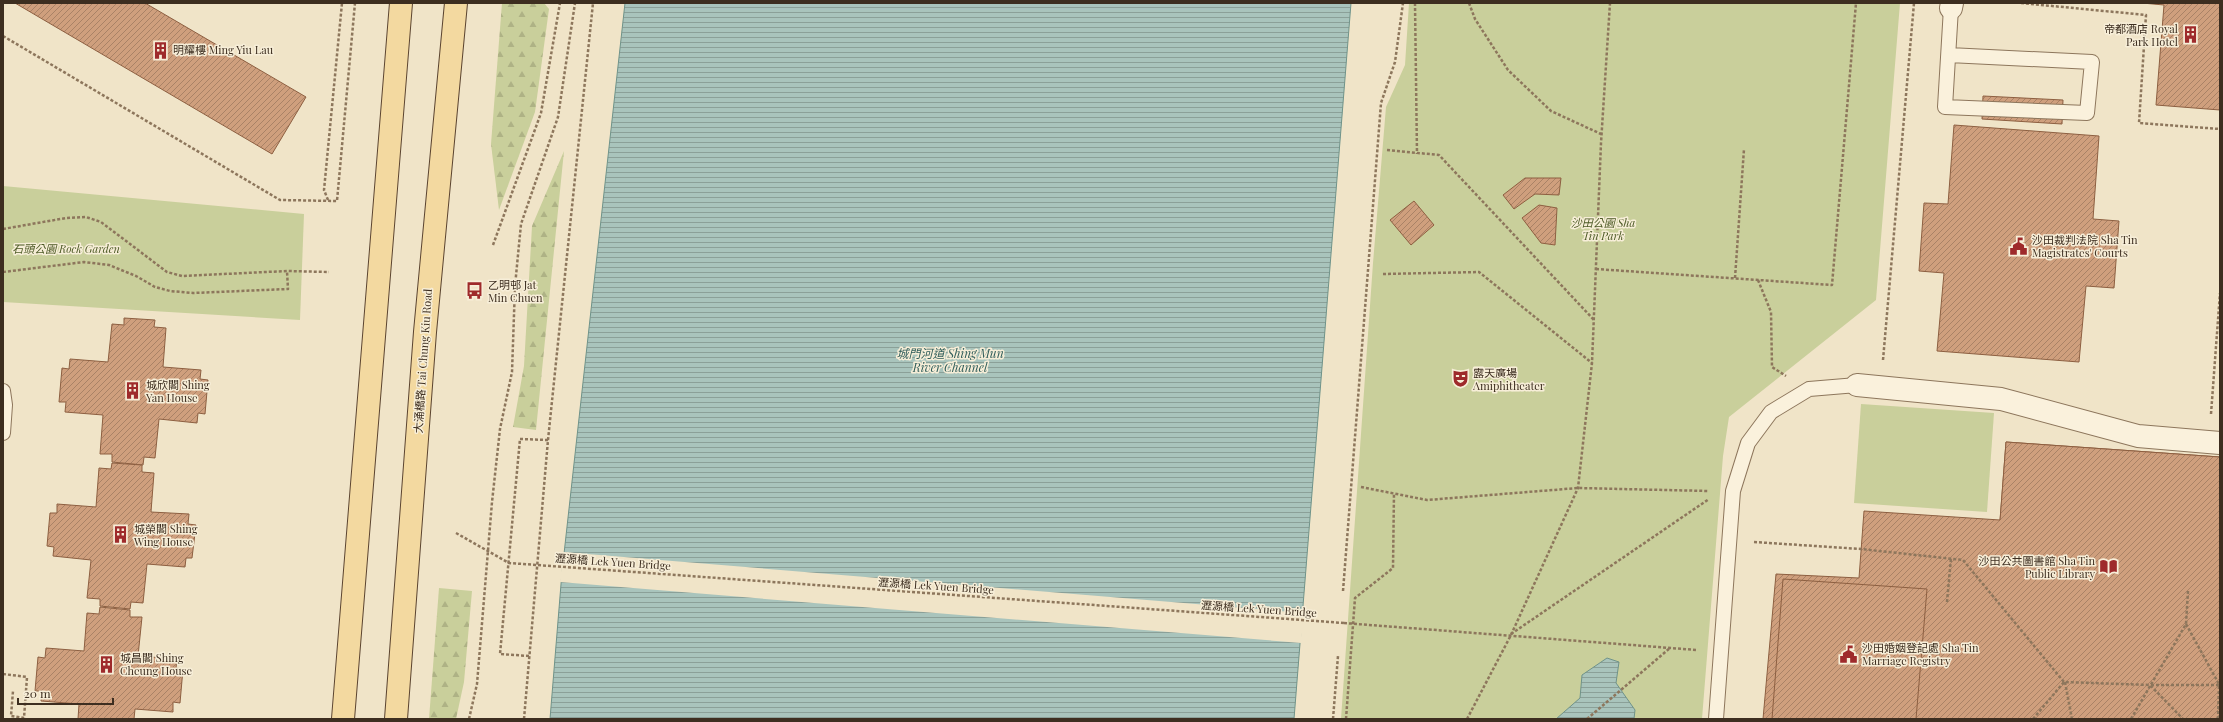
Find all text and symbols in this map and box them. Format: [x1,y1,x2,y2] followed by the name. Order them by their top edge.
[2104,21,2178,49] place label: 帝都酒店 Royal Park Hotel
[2181,25,2201,45] building icon: 帝都酒店 Royal Park Hotel
[150,40,170,60] building icon: 明耀樓 Ming Yiu Lau
[173,42,274,57] place label: 明耀樓 Ming Yiu Lau
[1571,215,1636,243] park label: 沙田公園 Sha Tin Park
[2032,232,2138,260] place label: 沙田裁判法院 Sha Tin Magistrates' Courts
[2009,236,2029,256] public building icon: 沙田裁判法院 Sha Tin Magistrates' Courts
[12,241,120,256] park label: 石頭公園 Rock Garden
[488,277,543,305] place label: 乙明邨 Jat Min Chuen
[465,281,485,301] bus stop icon: 乙明邨 Jat Min Chuen
[410,288,435,434] street label: 大涌橋路 Tai Chung Kiu Road
[896,345,1004,375] water label: 城門河道 Shing Mun River Channel
[1472,365,1545,393] place label: 露天廣場 Amiphitheater
[1450,369,1470,389] theatre icon: 露天廣場 Amiphitheater
[145,377,210,405] place label: 城欣閣 Shing Yan House
[123,381,143,401] building icon: 城欣閣 Shing Yan House
[133,521,198,549] place label: 城榮閣 Shing Wing House
[111,525,131,545] building icon: 城榮閣 Shing Wing House
[555,550,672,573] street label: 瀝源橋 Lek Yuen Bridge
[1978,553,2095,581] place label: 沙田公共圖書館 Sha Tin Public Library
[2098,557,2118,577] library icon: 沙田公共圖書館 Sha Tin Public Library
[878,574,995,597] street label: 瀝源橋 Lek Yuen Bridge
[1201,597,1318,620] street label: 瀝源橋 Lek Yuen Bridge
[1862,640,1979,668] place label: 沙田婚姻登記處 Sha Tin Marriage Registry
[1839,644,1859,664] public building icon: 沙田婚姻登記處 Sha Tin Marriage Registry
[120,650,192,678] place label: 城昌閣 Shing Cheung House
[97,654,117,674] building icon: 城昌閣 Shing Cheung House
[18,680,113,706] scale bar
[24,685,51,701] text: 20 m

